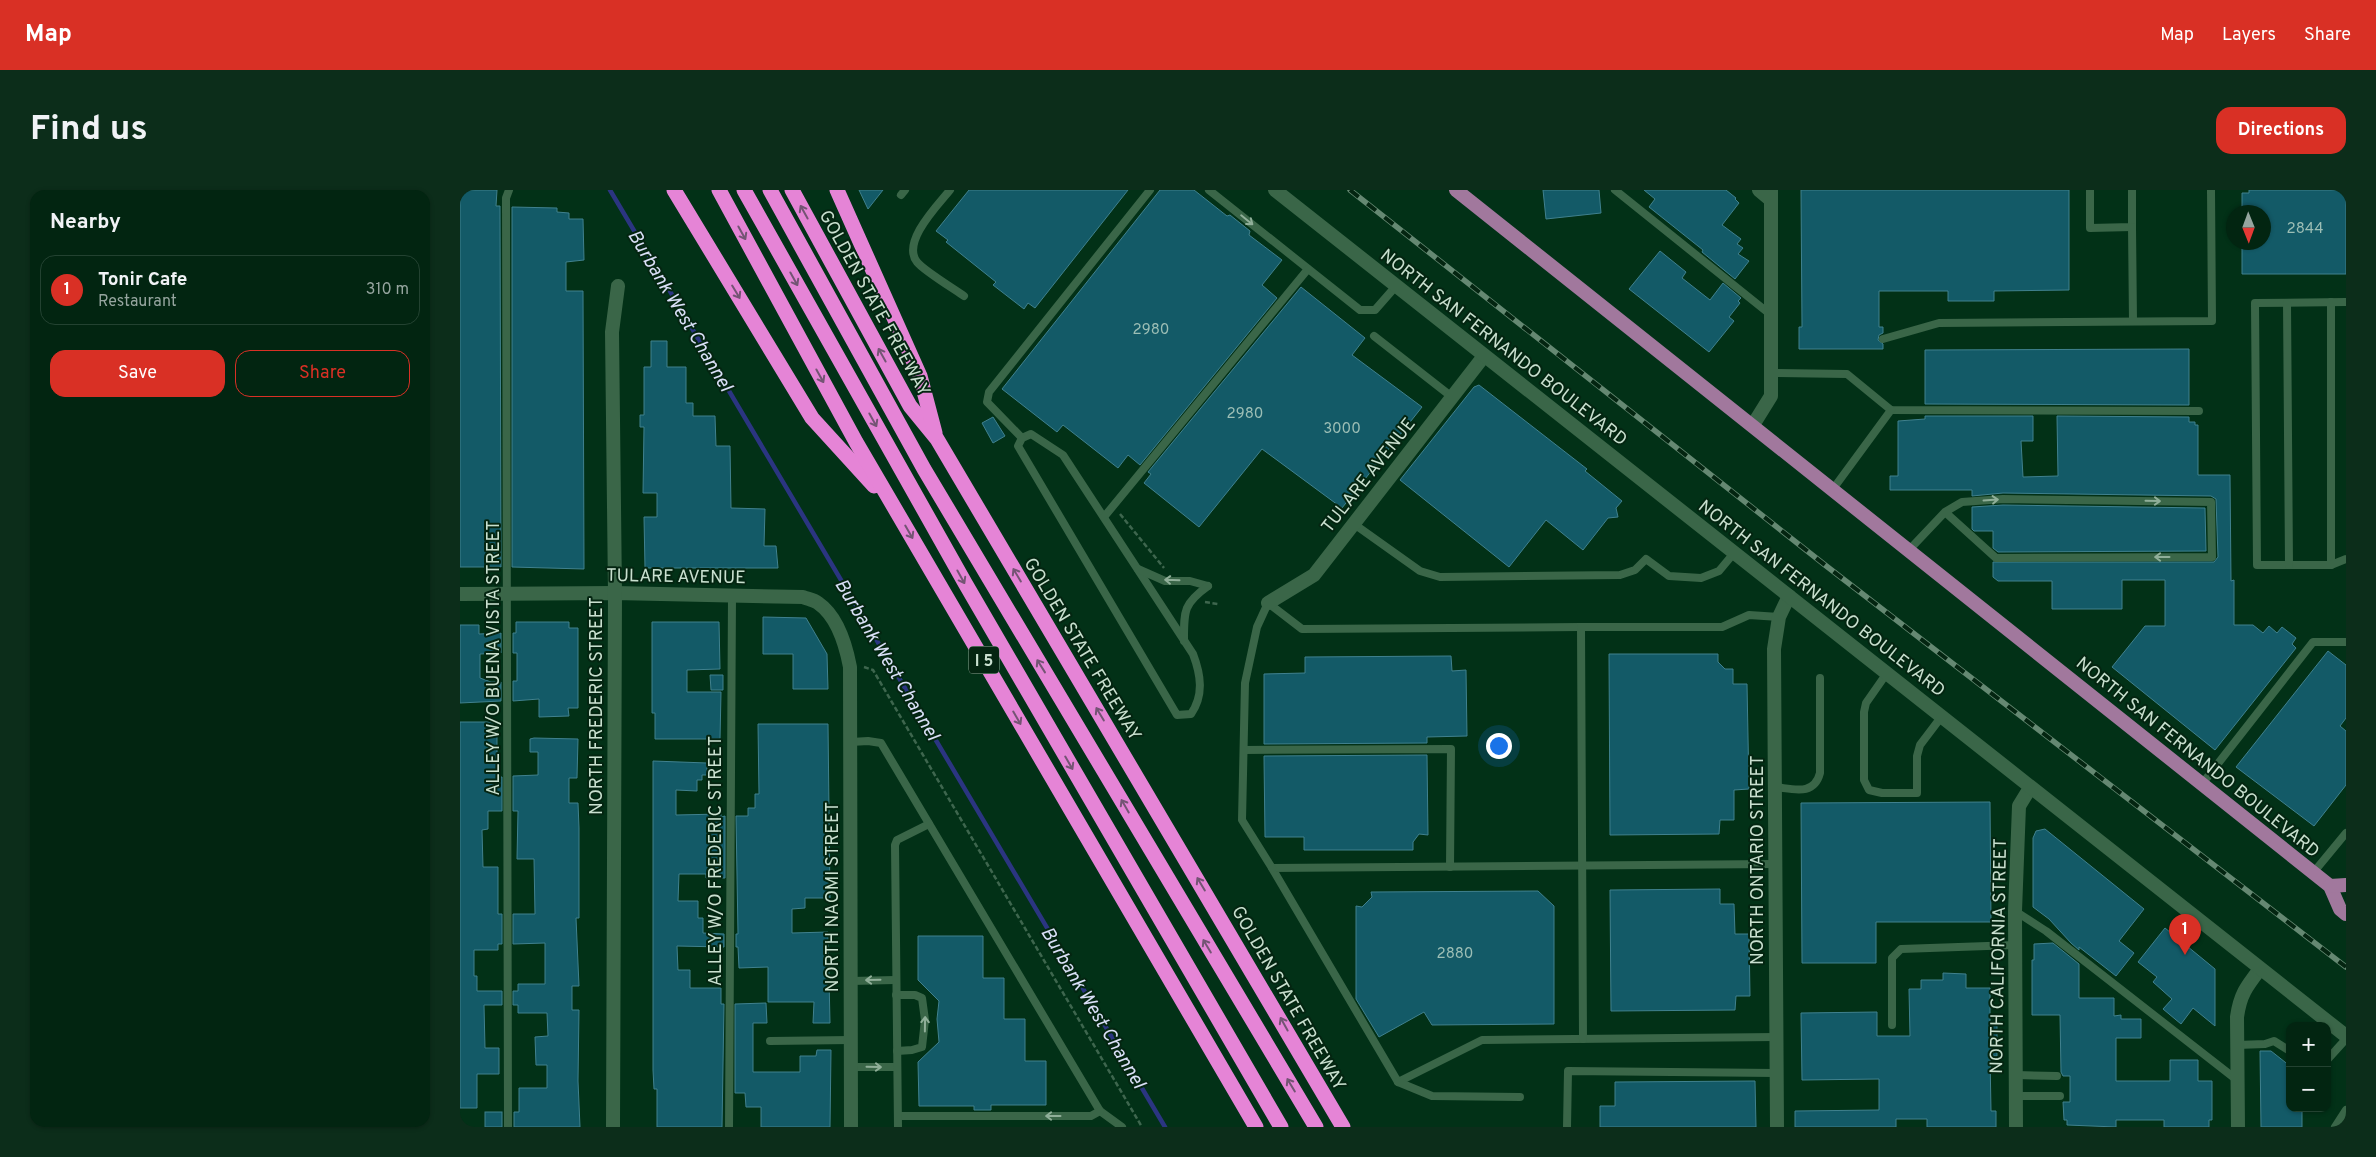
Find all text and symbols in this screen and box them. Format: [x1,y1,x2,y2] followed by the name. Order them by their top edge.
[25,20,72,50] text: Map
[2160,24,2194,47] text: Map
[2222,24,2276,47] text: Layers
[2304,24,2351,47] text: Share
[2216,107,2346,154] button: Directions
[30,108,148,152] text: Find us
[799,205,808,220] one-way arrow
[2226,205,2271,250] north arrow
[813,206,935,401] street label: GOLDEN STATE FREEWAY
[50,209,121,236] text: Nearby
[1240,215,1253,226] one-way arrow
[2287,220,2323,239] house number: 2844
[737,225,747,240] one-way arrow
[621,226,738,397] water label: Burbank West Channel
[1375,245,1631,452] street label: NORTH SAN FERNANDO BOULEVARD
[98,268,187,292] text: Tonir Cafe
[789,271,799,285] one-way arrow
[64,280,70,300] text: 1
[366,280,409,300] text: 310 m
[731,284,741,298] one-way arrow
[98,292,177,312] text: Restaurant
[1133,321,1169,340] house number: 2980
[876,348,886,362] one-way arrow
[50,350,225,397] button: Save
[235,350,410,397] button: Share
[815,368,825,383] one-way arrow
[1227,405,1263,424] house number: 2980
[868,413,878,428] one-way arrow
[1317,414,1421,538] street label: TULARE AVENUE
[1323,420,1361,439] house number: 3000
[1983,495,1999,504] one-way arrow
[1693,496,1949,703] street label: NORTH SAN FERNANDO BOULEVARD
[2145,496,2161,506] one-way arrow
[483,520,506,796] street label: ALLEY W/O BUENA VISTA STREET
[905,524,915,538] one-way arrow
[2154,552,2170,562] one-way arrow
[1018,554,1146,746] street label: GOLDEN STATE FREEWAY
[606,565,746,590] street label: TULARE AVENUE
[1012,568,1022,582] one-way arrow
[956,570,966,585] one-way arrow
[828,575,945,746] water label: Burbank West Channel
[1165,576,1181,585] one-way arrow
[586,597,609,815] street label: NORTH FREDERIC STREET
[969,646,999,674] road number: I 5
[2070,653,2324,864] street label: NORTH SAN FERNANDO BOULEVARD
[1036,660,1046,674] one-way arrow
[1095,708,1105,722] one-way arrow
[1013,710,1023,724] one-way arrow
[1486,733,1512,759] your location
[705,736,728,986] street label: ALLEY W/O FREDERIC STREET
[1747,755,1770,965] street label: NORTH ONTARIO STREET
[1065,756,1075,770] one-way arrow
[1119,799,1129,813] one-way arrow
[822,802,845,992] street label: NORTH NAOMI STREET
[1986,838,2013,1074] street label: NORTH CALIFORNIA STREET
[1196,878,1206,892] one-way arrow
[1225,902,1350,1095] street label: GOLDEN STATE FREEWAY
[2169,914,2201,955] pin: 1
[1034,923,1151,1094] water label: Burbank West Channel
[1202,939,1212,953] one-way arrow
[1437,945,1474,964] house number: 2880
[865,975,882,985] one-way arrow
[920,1017,930,1033] one-way arrow
[1278,1018,1288,1032] one-way arrow
[2286,1022,2331,1112] map controls
[2286,1022,2331,1067] button: +
[866,1062,882,1072] one-way arrow
[2286,1067,2331,1112] button: −
[1285,1079,1295,1093] one-way arrow
[1045,1111,1061,1121] one-way arrow

